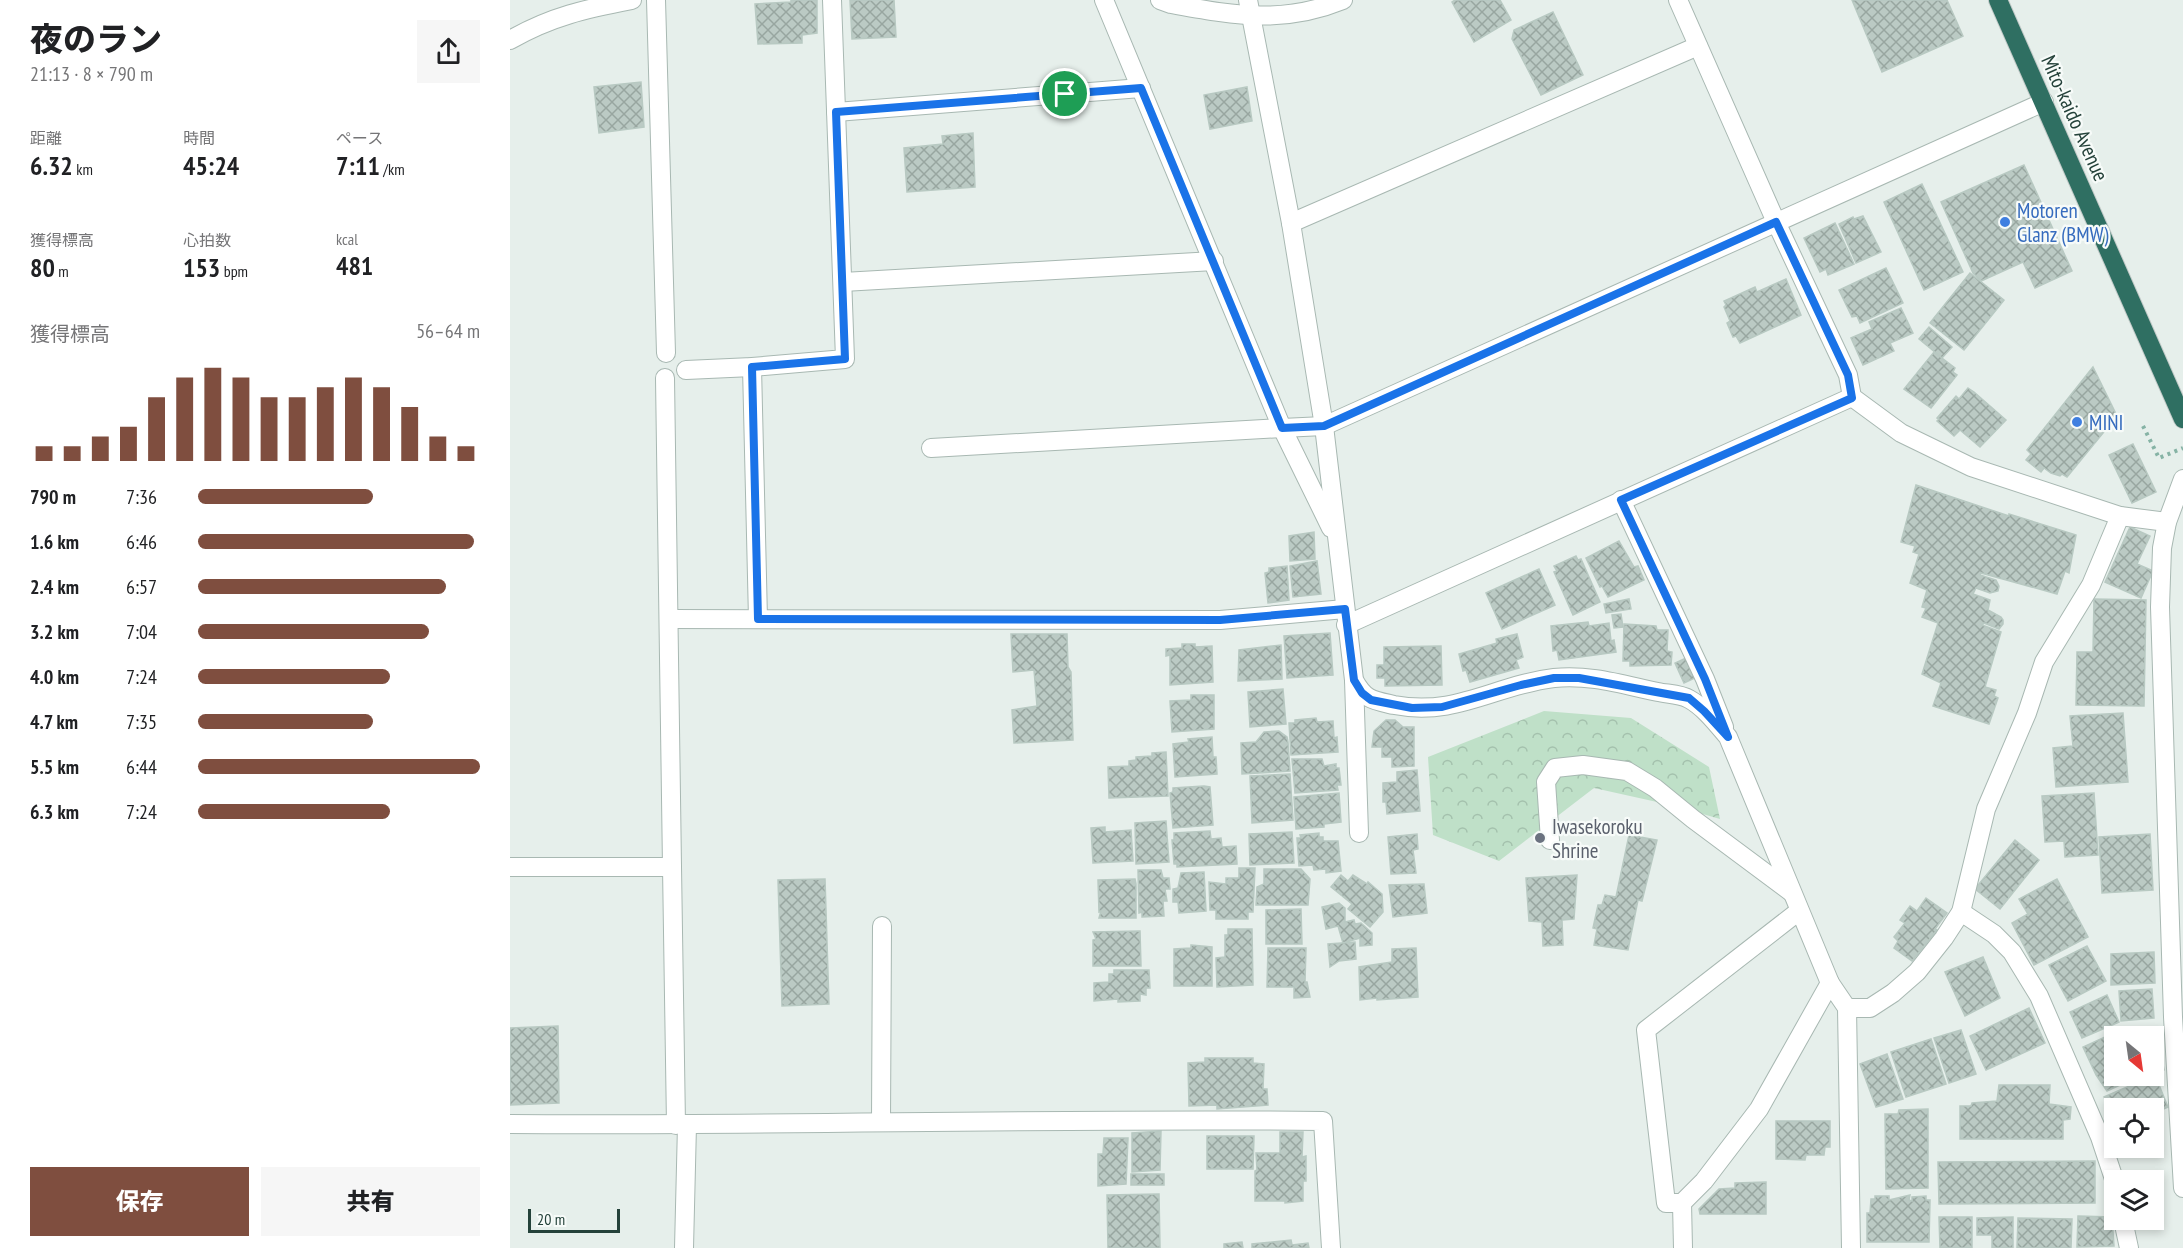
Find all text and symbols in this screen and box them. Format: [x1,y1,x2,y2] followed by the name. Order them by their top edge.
[30,17,162,60] text: 夜のラン
[417,20,480,83] button: share
[2035,51,2115,185] street label: Mito-kaido Avenue
[30,61,153,87] text: 21:13 · 8 × 790 m
[1039,68,1090,119] pin
[1048,77,1081,110] icon: arrive
[30,128,62,148] text: 距離
[183,128,215,148] text: 時間
[336,128,383,148] text: ペース
[30,149,73,182] text: 6.32
[183,149,239,182] text: 45:24
[336,149,380,182] text: 7:11
[73,159,93,179] text: km
[380,159,405,179] text: /km
[2017,197,2109,248] place label: Motoren Glanz (BMW)
[1998,215,2012,229] marker: Motoren Glanz (BMW)
[336,229,358,249] text: kcal
[30,230,94,250] text: 獲得標高
[183,230,231,250] text: 心拍数
[336,249,373,282] text: 481
[30,251,55,284] text: 80
[183,251,220,284] text: 153
[55,261,69,281] text: m
[220,261,248,281] text: bpm
[416,318,480,344] text: 56–64 m
[30,321,110,347] text: 獲得標高
[2089,409,2123,436] place label: MINI
[2070,415,2084,429] marker: MINI
[30,484,76,510] text: 790 m
[126,484,157,510] text: 7:36
[30,529,79,555] text: 1.6 km
[126,529,157,555] text: 6:46
[30,574,79,600] text: 2.4 km
[126,574,157,600] text: 6:57
[30,619,79,645] text: 3.2 km
[126,619,157,645] text: 7:04
[30,664,79,690] text: 4.0 km
[126,664,157,690] text: 7:24
[30,709,78,735] text: 4.7 km
[126,709,157,735] text: 7:35
[30,754,79,780] text: 5.5 km
[126,754,157,780] text: 6:44
[30,799,79,825] text: 6.3 km
[126,799,157,825] text: 7:24
[1552,813,1643,864] place label: Iwasekoroku Shrine
[1533,831,1547,845] marker: Iwasekoroku Shrine
[2104,1026,2164,1086] north arrow
[2104,1026,2164,1230] map controls
[2104,1098,2164,1158] button: locate
[30,1167,249,1236] button: 保存
[261,1167,480,1236] button: 共有
[2104,1170,2164,1230] button: layers
[528,1206,620,1234] scale bar
[537,1209,565,1229] text: 20 m

